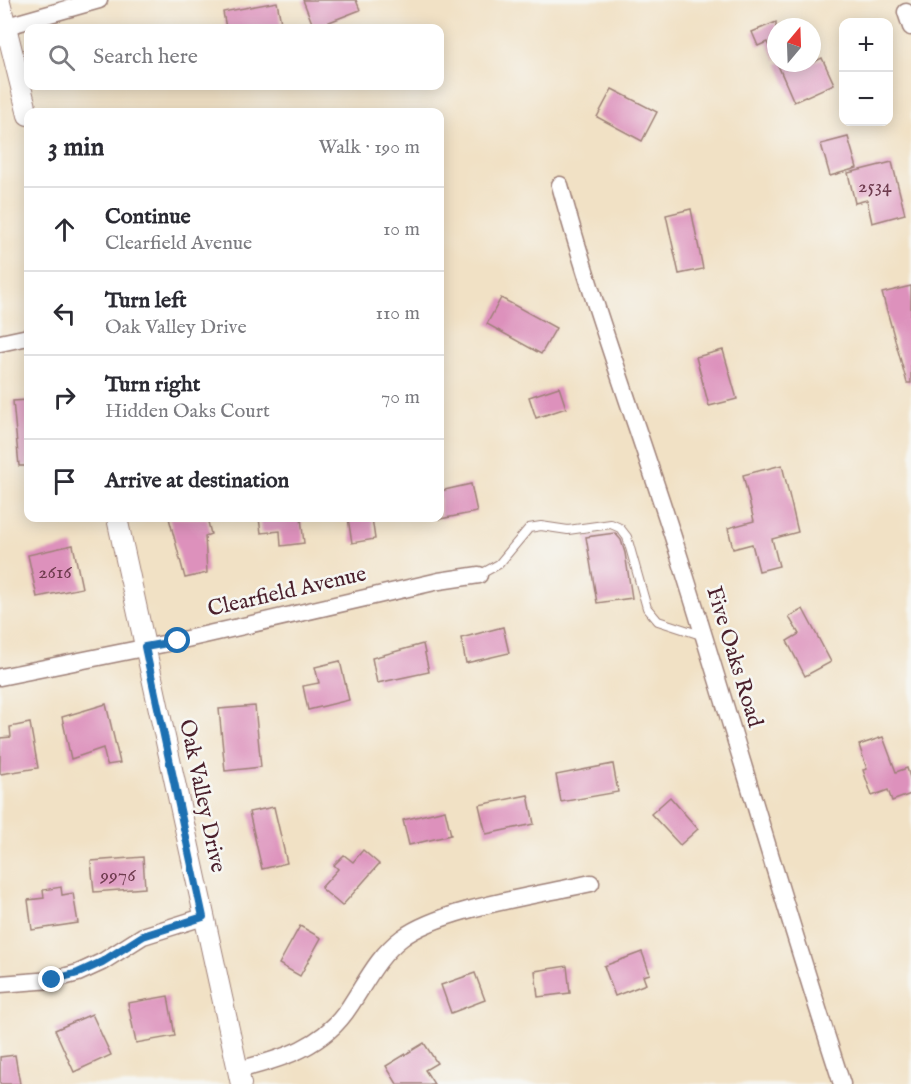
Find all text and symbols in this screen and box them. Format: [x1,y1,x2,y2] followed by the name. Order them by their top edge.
[767,18,821,72] north arrow
[839,18,893,126] map controls
[839,18,893,72] button: +
[24,24,444,90] search box
[45,41,78,74] icon: search
[93,43,198,71] text: Search here
[839,72,893,126] button: −
[48,131,104,164] text: 3 min
[318,135,420,160] text: Walk · 190 m
[858,174,892,199] house number: 2534
[105,203,191,231] text: Continue
[48,213,81,246] icon: ahead
[383,217,420,242] text: 10 m
[105,231,252,256] text: Clearfield Avenue
[105,287,187,315] text: Turn left
[48,297,81,330] icon: left
[376,301,420,326] text: 110 m
[105,315,247,340] text: Oak Valley Drive
[105,371,200,399] text: Turn right
[48,381,81,414] icon: right
[381,385,420,410] text: 70 m
[105,399,270,424] text: Hidden Oaks Court
[48,465,81,498] icon: arrive
[105,467,289,495] text: Arrive at destination
[38,560,72,585] house number: 2616
[205,560,369,624] street label: Clearfield Avenue
[699,583,769,731] street label: Five Oaks Road
[164,627,190,653] route start
[172,717,232,875] street label: Oak Valley Drive
[99,863,136,888] house number: 9976
[38,966,64,992] route end

